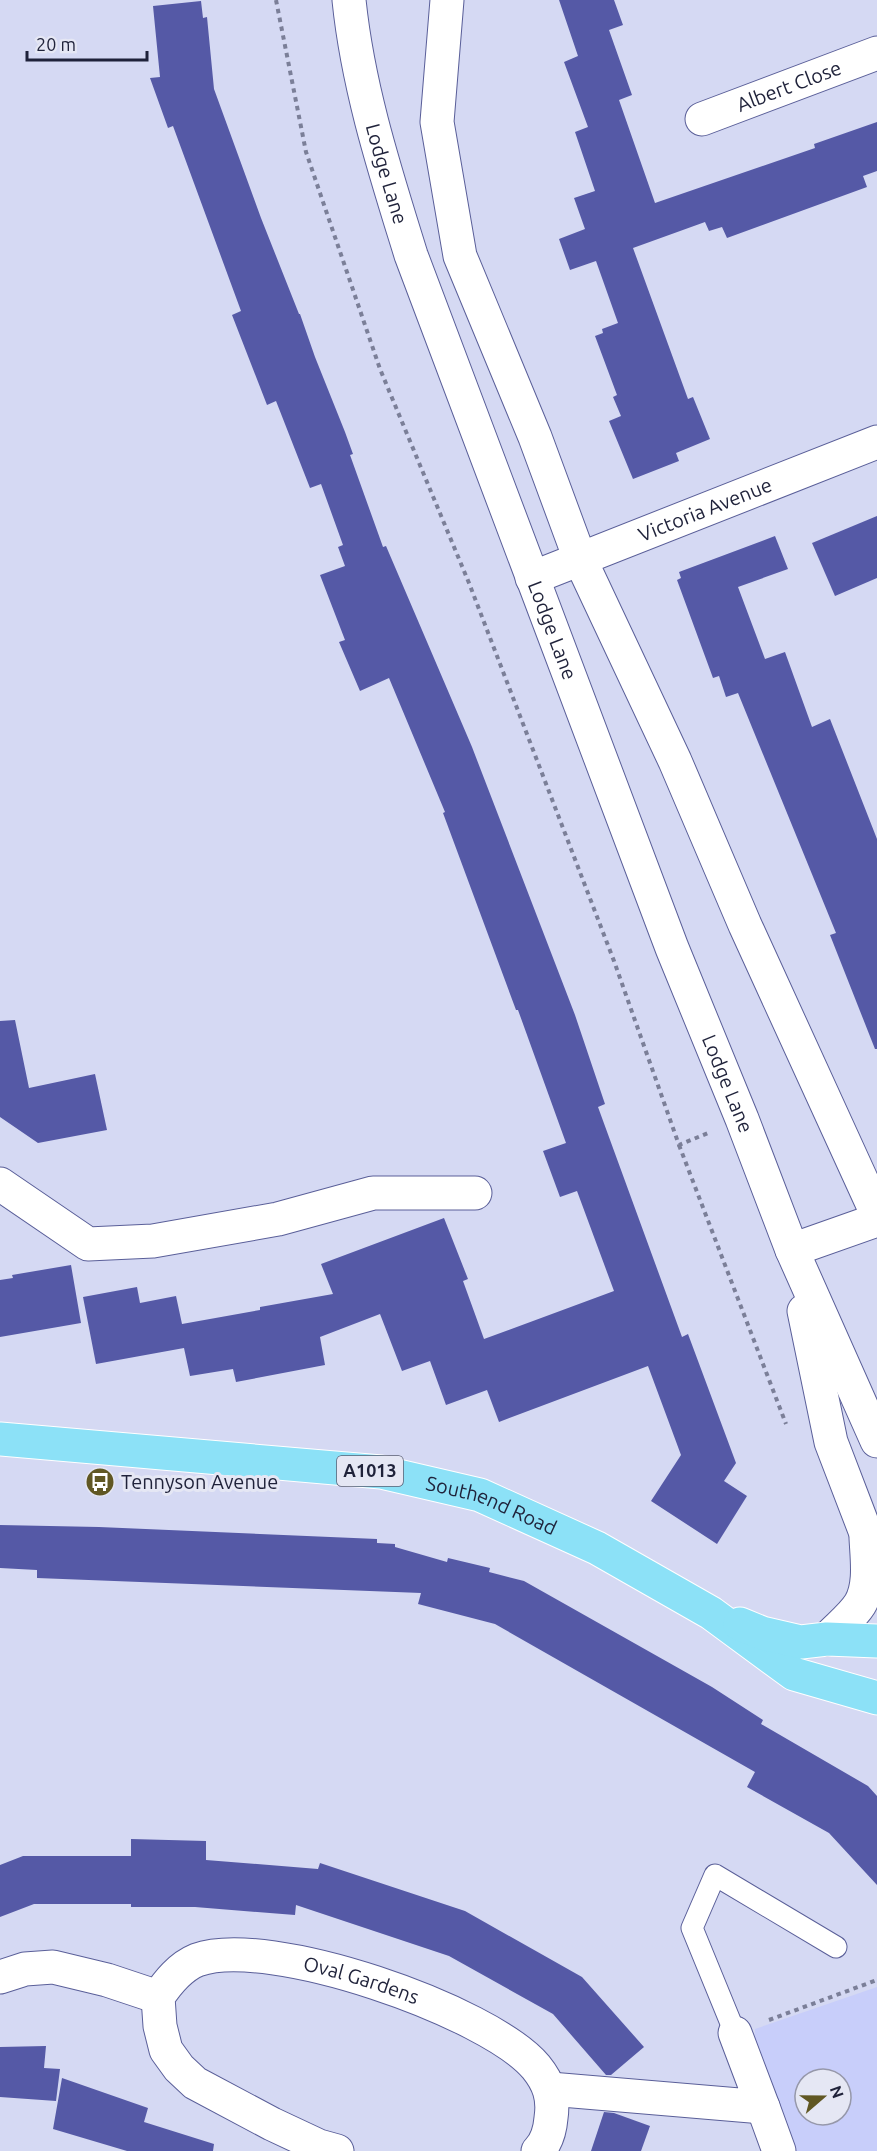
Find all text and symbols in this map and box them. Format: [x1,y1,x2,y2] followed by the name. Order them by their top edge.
[27,24,147,62] scale bar
[36,34,76,54] text: 20 m
[733,56,844,116] street label: Albert Close
[362,121,413,227] street label: Lodge Lane
[635,473,775,546] street label: Victoria Avenue
[524,578,582,683] street label: Lodge Lane
[698,1031,758,1136] street label: Lodge Lane
[337,1456,403,1486] road number: A1013
[84,1466,116,1498] bus stop icon: Tennyson Avenue
[121,1470,278,1493] place label: Tennyson Avenue
[424,1471,560,1539] street label: Southend Road
[301,1952,422,2008] street label: Oval Gardens
[793,2067,853,2127] north arrow
[827,2083,848,2101] text: N

